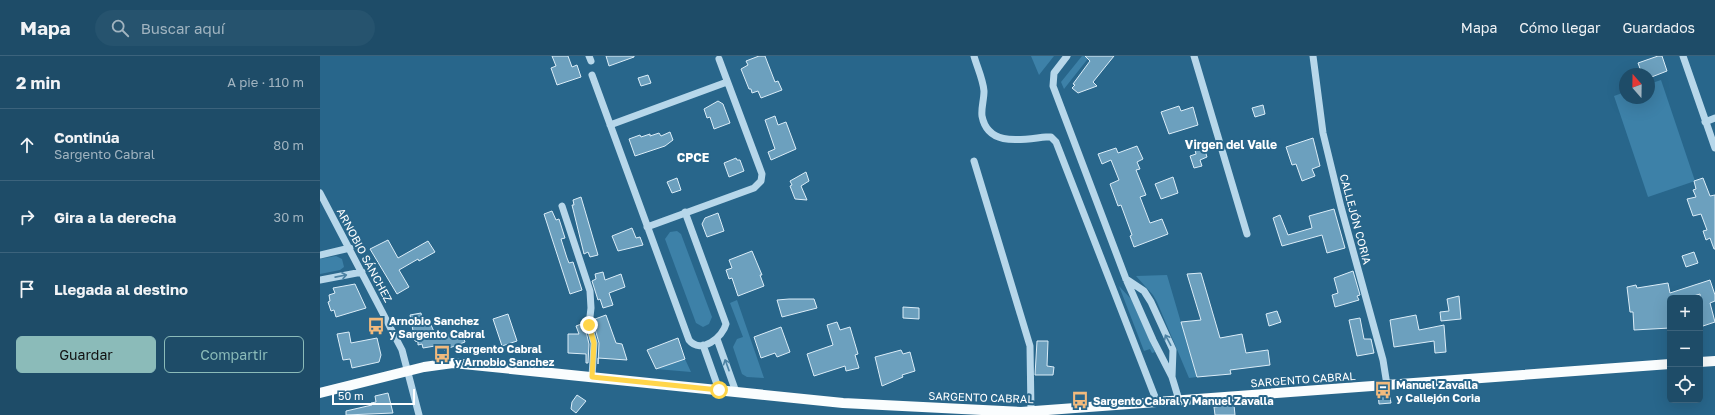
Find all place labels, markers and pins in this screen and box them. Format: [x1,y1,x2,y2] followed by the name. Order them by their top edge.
[389,314,485,340] place label: Arnobio Sanchez y Sargento Cabral
[366,316,386,336] bus stop icon: Arnobio Sanchez y Sargento Cabral
[455,342,555,368] place label: Sargento Cabral y Arnobio Sanchez
[432,344,452,364] bus stop icon: Sargento Cabral y Arnobio Sanchez
[1396,378,1480,404] place label: Manuel Zavalla y Callejón Coria
[1373,380,1393,400] bus stop icon: Manuel Zavalla y Callejón Coria
[1070,390,1090,410] bus stop icon: Sargento Cabral y Manuel Zavalla
[1093,394,1274,407] place label: Sargento Cabral y Manuel Zavalla

